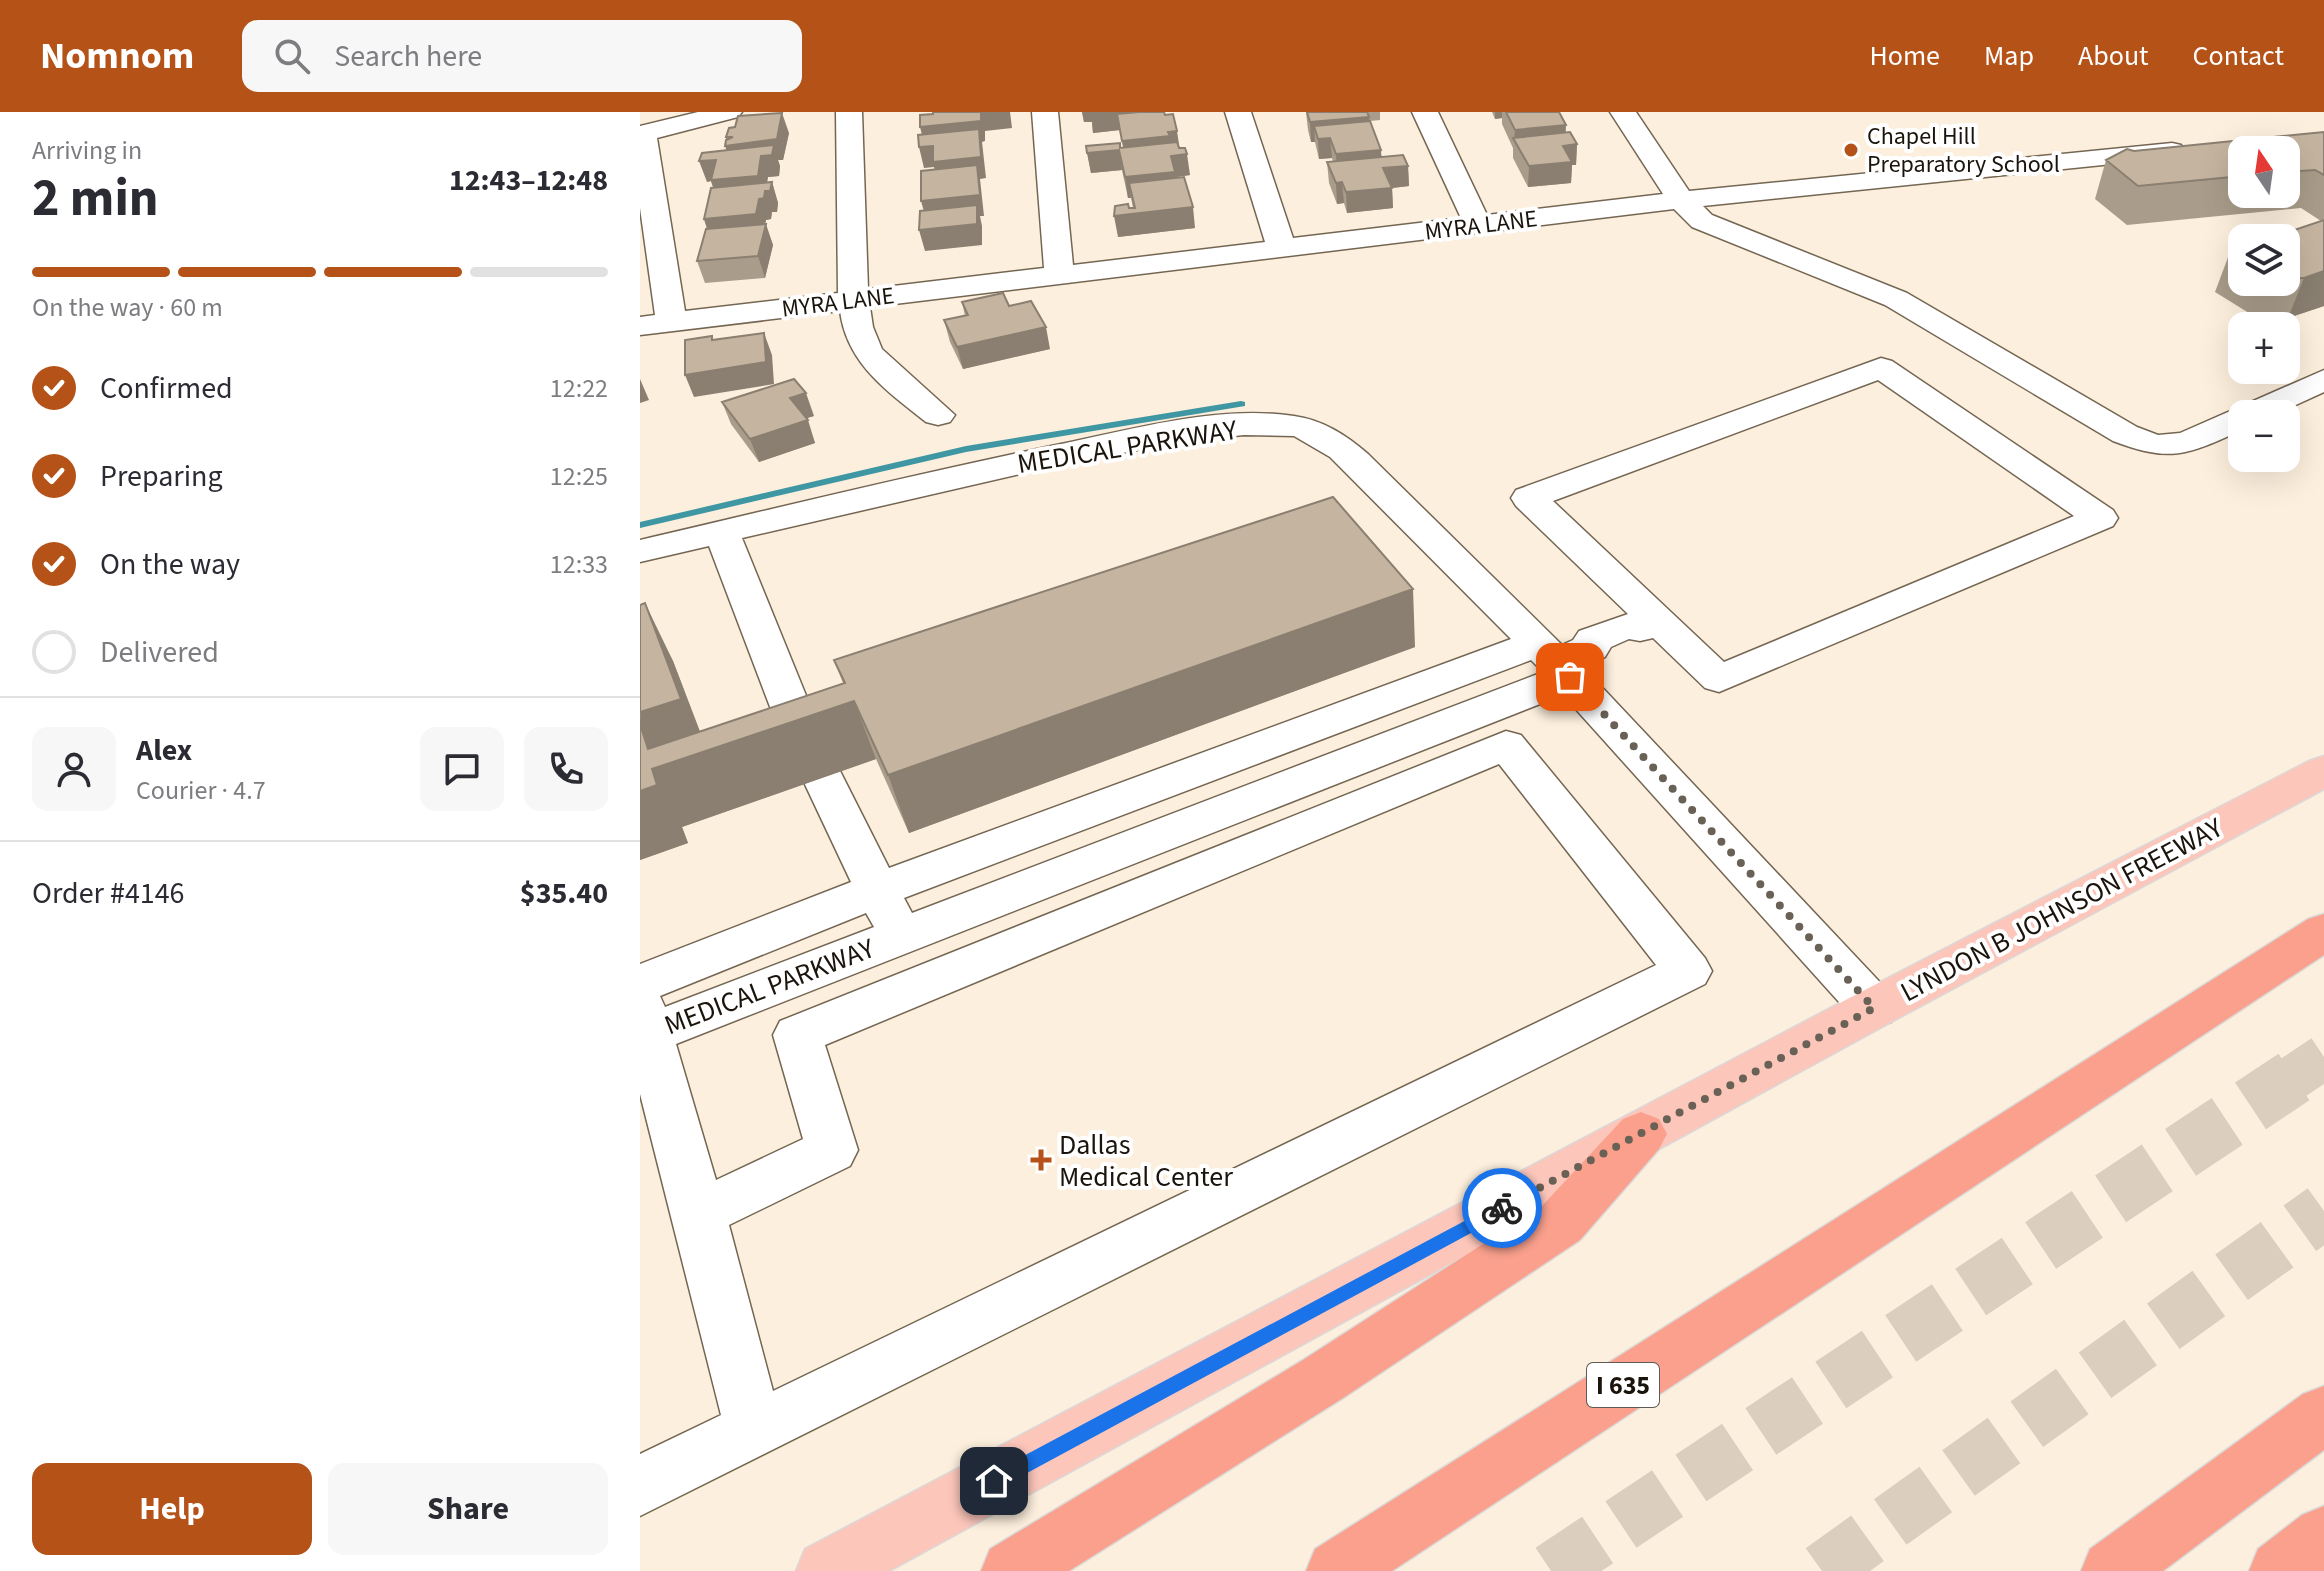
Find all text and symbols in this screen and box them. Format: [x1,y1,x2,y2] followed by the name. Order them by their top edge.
[242,20,802,92] search box
[40,29,194,83] text: Nomnom
[270,34,314,78] icon: search
[334,35,482,78] text: Search here
[1869,36,1940,76] text: Home
[1984,36,2034,76] text: Map
[2078,36,2149,76] text: About
[2193,36,2284,76] text: Contact
[1867,119,2060,182] place label: Chapel Hill Preparatory School
[32,132,142,169] text: Arriving in
[2228,136,2300,208] north arrow
[2228,136,2300,472] map controls
[1842,141,1860,159] marker: Chapel Hill Preparatory School
[449,159,608,202] text: 12:43–12:48
[32,162,159,236] text: 2 min
[1423,201,1539,250] street label: MYRA LANE
[2228,224,2300,296] button: layers
[780,278,896,327] street label: MYRA LANE
[32,289,223,326] text: On the way · 60 m
[2228,312,2300,384] button: +
[32,366,76,410] icon: check
[100,367,233,410] text: Confirmed
[550,370,608,407] text: 12:22
[2228,400,2300,472] button: −
[1014,410,1241,484] street label: MEDICAL PARKWAY
[32,454,76,498] icon: check
[100,455,223,498] text: Preparing
[550,458,608,495] text: 12:25
[32,542,76,586] icon: check
[100,543,240,586] text: On the way
[550,546,608,583] text: 12:33
[100,631,219,674] text: Delivered
[1536,643,1604,711] pin
[1548,655,1592,699] icon: bag
[32,727,116,811] button: person
[420,727,504,811] button: chat
[524,727,608,811] button: phone
[136,729,192,772] text: Alex
[136,772,266,809] text: Courier · 4.7
[1893,808,2230,1012] street label: LYNDON B JOHNSON FREEWAY
[32,872,185,915] text: Order #4146
[520,872,608,915] text: $35.40
[659,928,881,1045] street label: MEDICAL PARKWAY
[1059,1125,1233,1197] place label: Dallas Medical Center
[1030,1149,1052,1171] marker: Dallas Medical Center
[1462,1168,1542,1248] courier
[1480,1186,1524,1230] icon: bike
[1587,1363,1659,1407] road number: I 635
[960,1447,1028,1515] pin
[972,1459,1016,1503] icon: home
[32,1463,312,1555] button: Help
[328,1463,608,1555] button: Share

